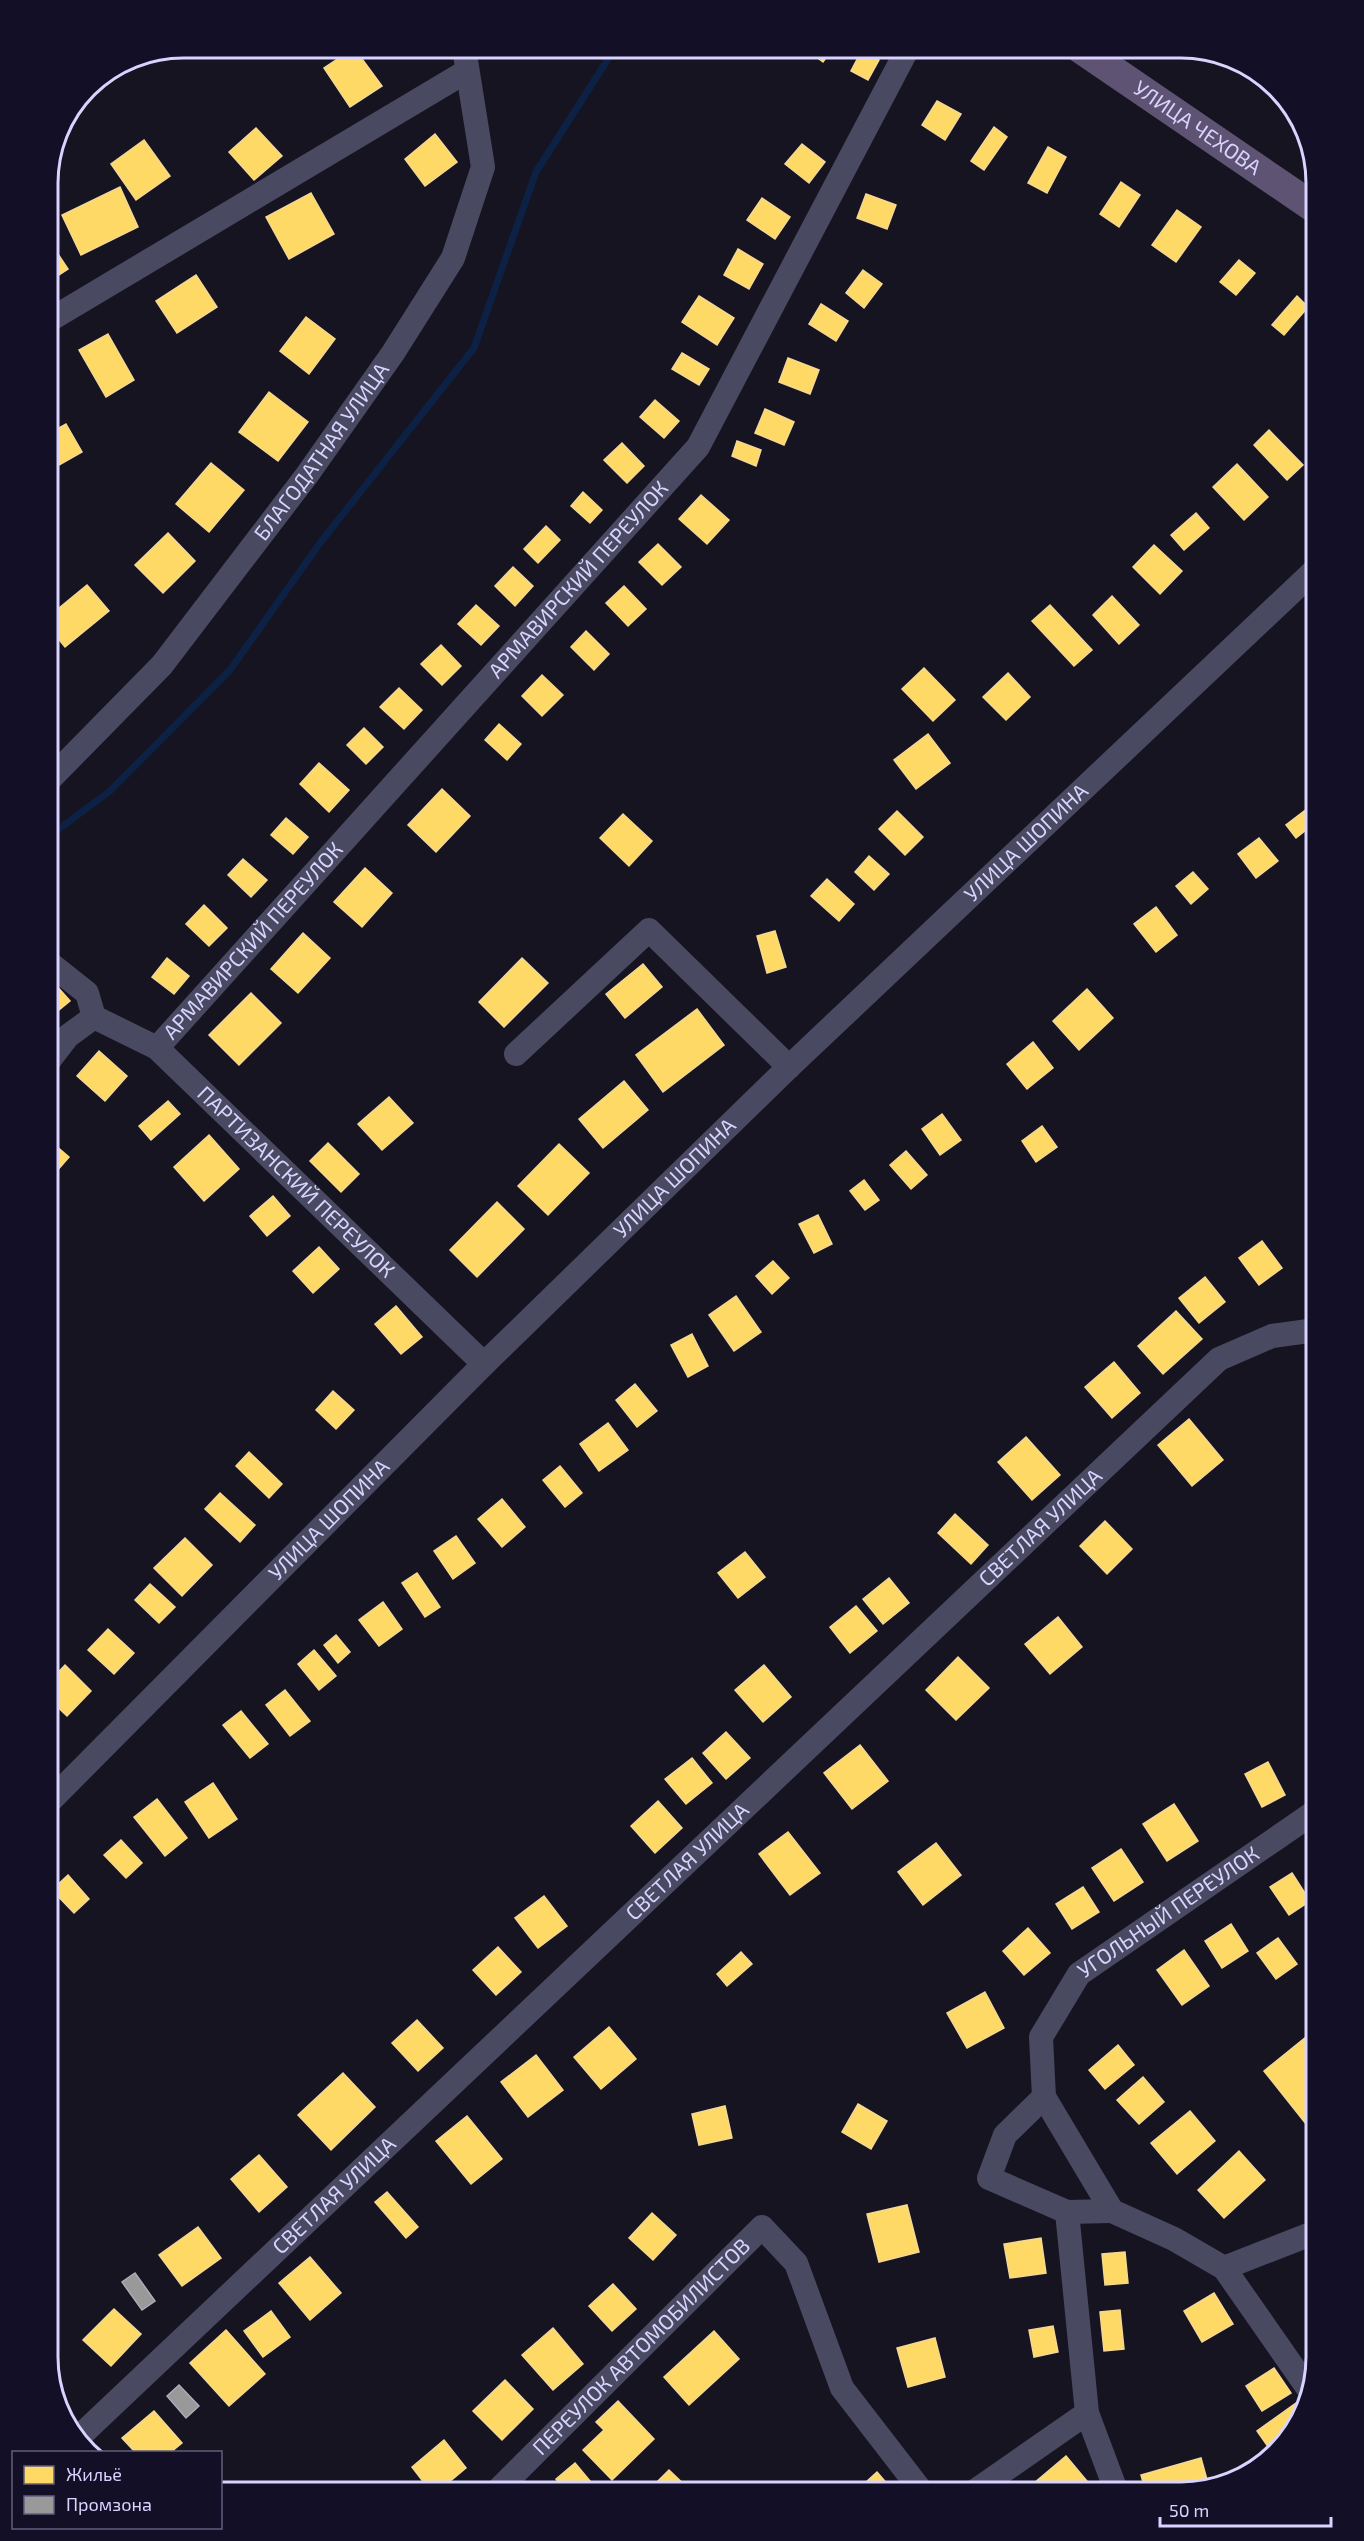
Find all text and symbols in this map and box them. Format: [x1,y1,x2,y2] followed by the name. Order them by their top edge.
[1130,75,1267,179] street label: УЛИЦА ЧЕХОВА
[248,357,393,545] street label: БЛАГОДАТНАЯ УЛИЦА
[482,475,672,682] street label: АРМАВИРСКИЙ ПЕРЕУЛОК
[958,777,1092,906] street label: УЛИЦА ШОПИНА
[157,836,347,1044] street label: АРМАВИРСКИЙ ПЕРЕУЛОК
[193,1080,401,1282] street label: ПАРТИЗАНСКИЙ ПЕРЕУЛОК
[607,1112,740,1242] street label: УЛИЦА ШОПИНА
[263,1453,394,1585] street label: УЛИЦА ШОПИНА
[973,1463,1106,1591] street label: СВЕТЛАЯ УЛИЦА
[620,1797,753,1925] street label: СВЕТЛАЯ УЛИЦА
[1072,1840,1263,1982] street label: УГОЛЬНЫЙ ПЕРЕУЛОК
[267,2130,400,2258] street label: СВЕТЛАЯ УЛИЦА
[527,2232,754,2459] street label: ПЕРЕУЛОК АВТОМОБИЛИСТОВ
[12,2451,222,2529] legend
[66,2463,122,2485] text: Жильё
[1160,2490,1331,2528] scale bar
[66,2493,152,2515] text: Промзона
[1169,2499,1209,2521] text: 50 m

